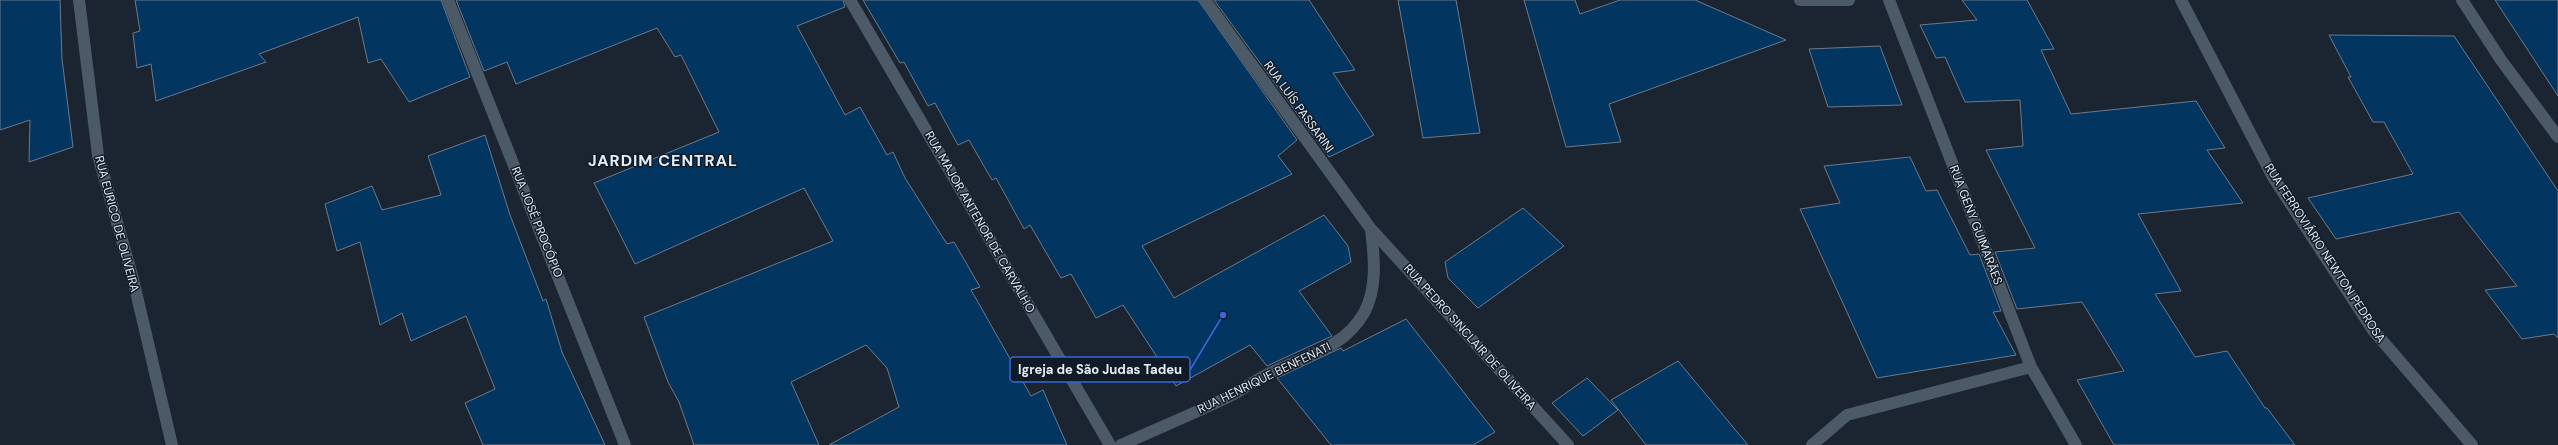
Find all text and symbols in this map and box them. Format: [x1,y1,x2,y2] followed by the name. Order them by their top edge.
[1260,58,1338,156] street label: RUA LUÍS PASSARINI
[921,128,1039,316] street label: RUA MAJOR ANTENOR DE CARVALHO
[588,150,738,171] district label: JARDIM CENTRAL
[91,154,143,294] street label: RUA EURICO DE OLIVEIRA
[2261,160,2389,346] street label: RUA FERROVIÁRIO NEWTON PEDROSA
[1946,163,2006,287] street label: RUA GENY GUIMARÃES
[507,164,567,280] street label: RUA JOSÉ PROCÓPIO
[1400,261,1540,413] street label: RUA PEDRO SINCLAIR DE OLIVEIRA
[1195,339,1333,417] street label: RUA HENRIQUE BENFENATI
[1010,357,1190,382] callout: Igreja de São Judas Tadeu
[1018,361,1182,378] text: Igreja de São Judas Tadeu

